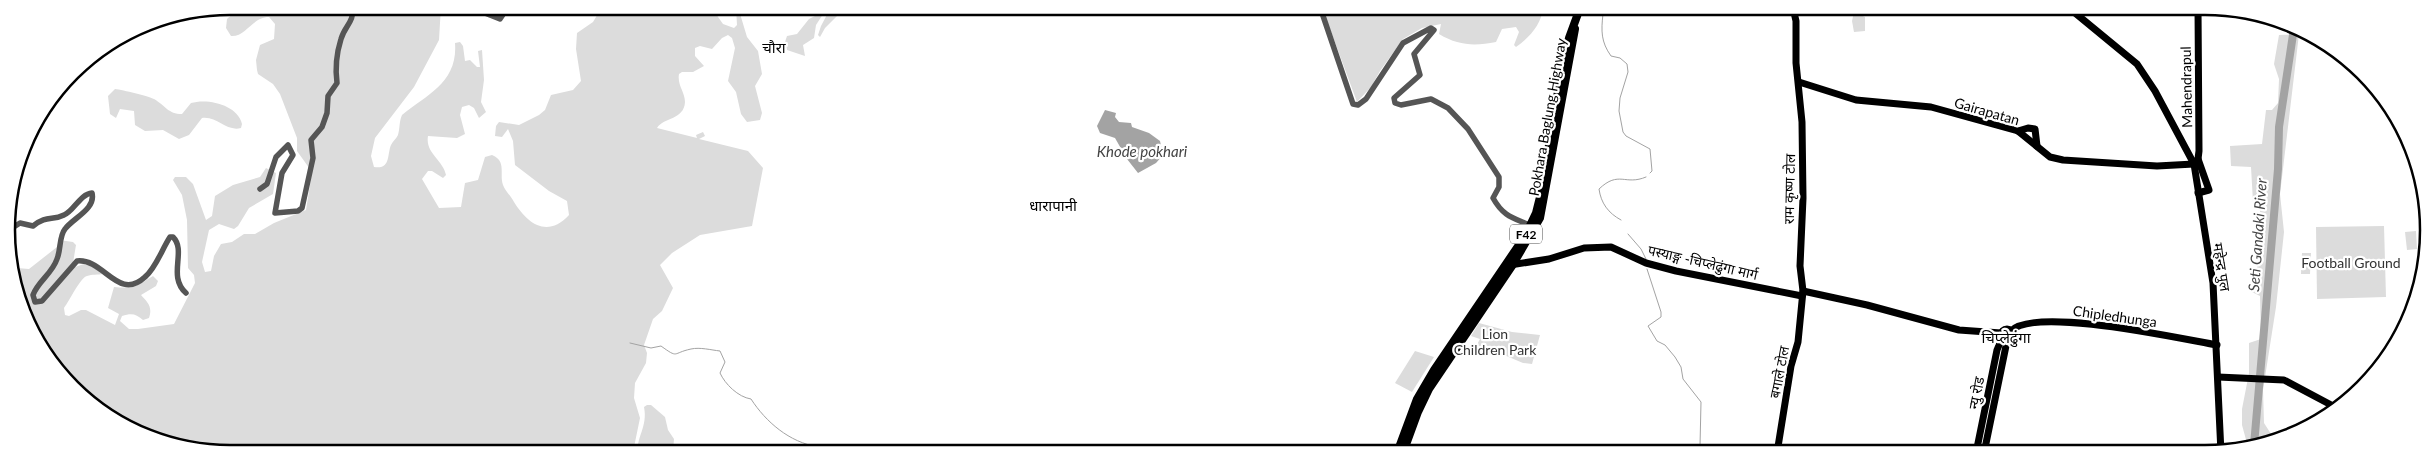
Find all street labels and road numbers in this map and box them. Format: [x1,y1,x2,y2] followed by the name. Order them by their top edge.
[1525,36,1569,197] street label: Pokhara Baglung Highway
[2177,46,2195,128] street label: Mahendrapul
[1952,94,2022,128] street label: Gairapatan
[1780,153,1800,224] street label: राम कृष्ण टोल
[1510,224,1542,243] road number: F42
[1646,241,1761,285] street label: पस्याङ्ग -चिप्लेढुंगा मार्ग
[2208,242,2234,293] street label: महेन्द्र पुल
[2072,302,2158,330] street label: Chipledhunga
[1766,344,1792,400] street label: बगाले टोल
[1965,375,1990,411] street label: न्यु रोड

